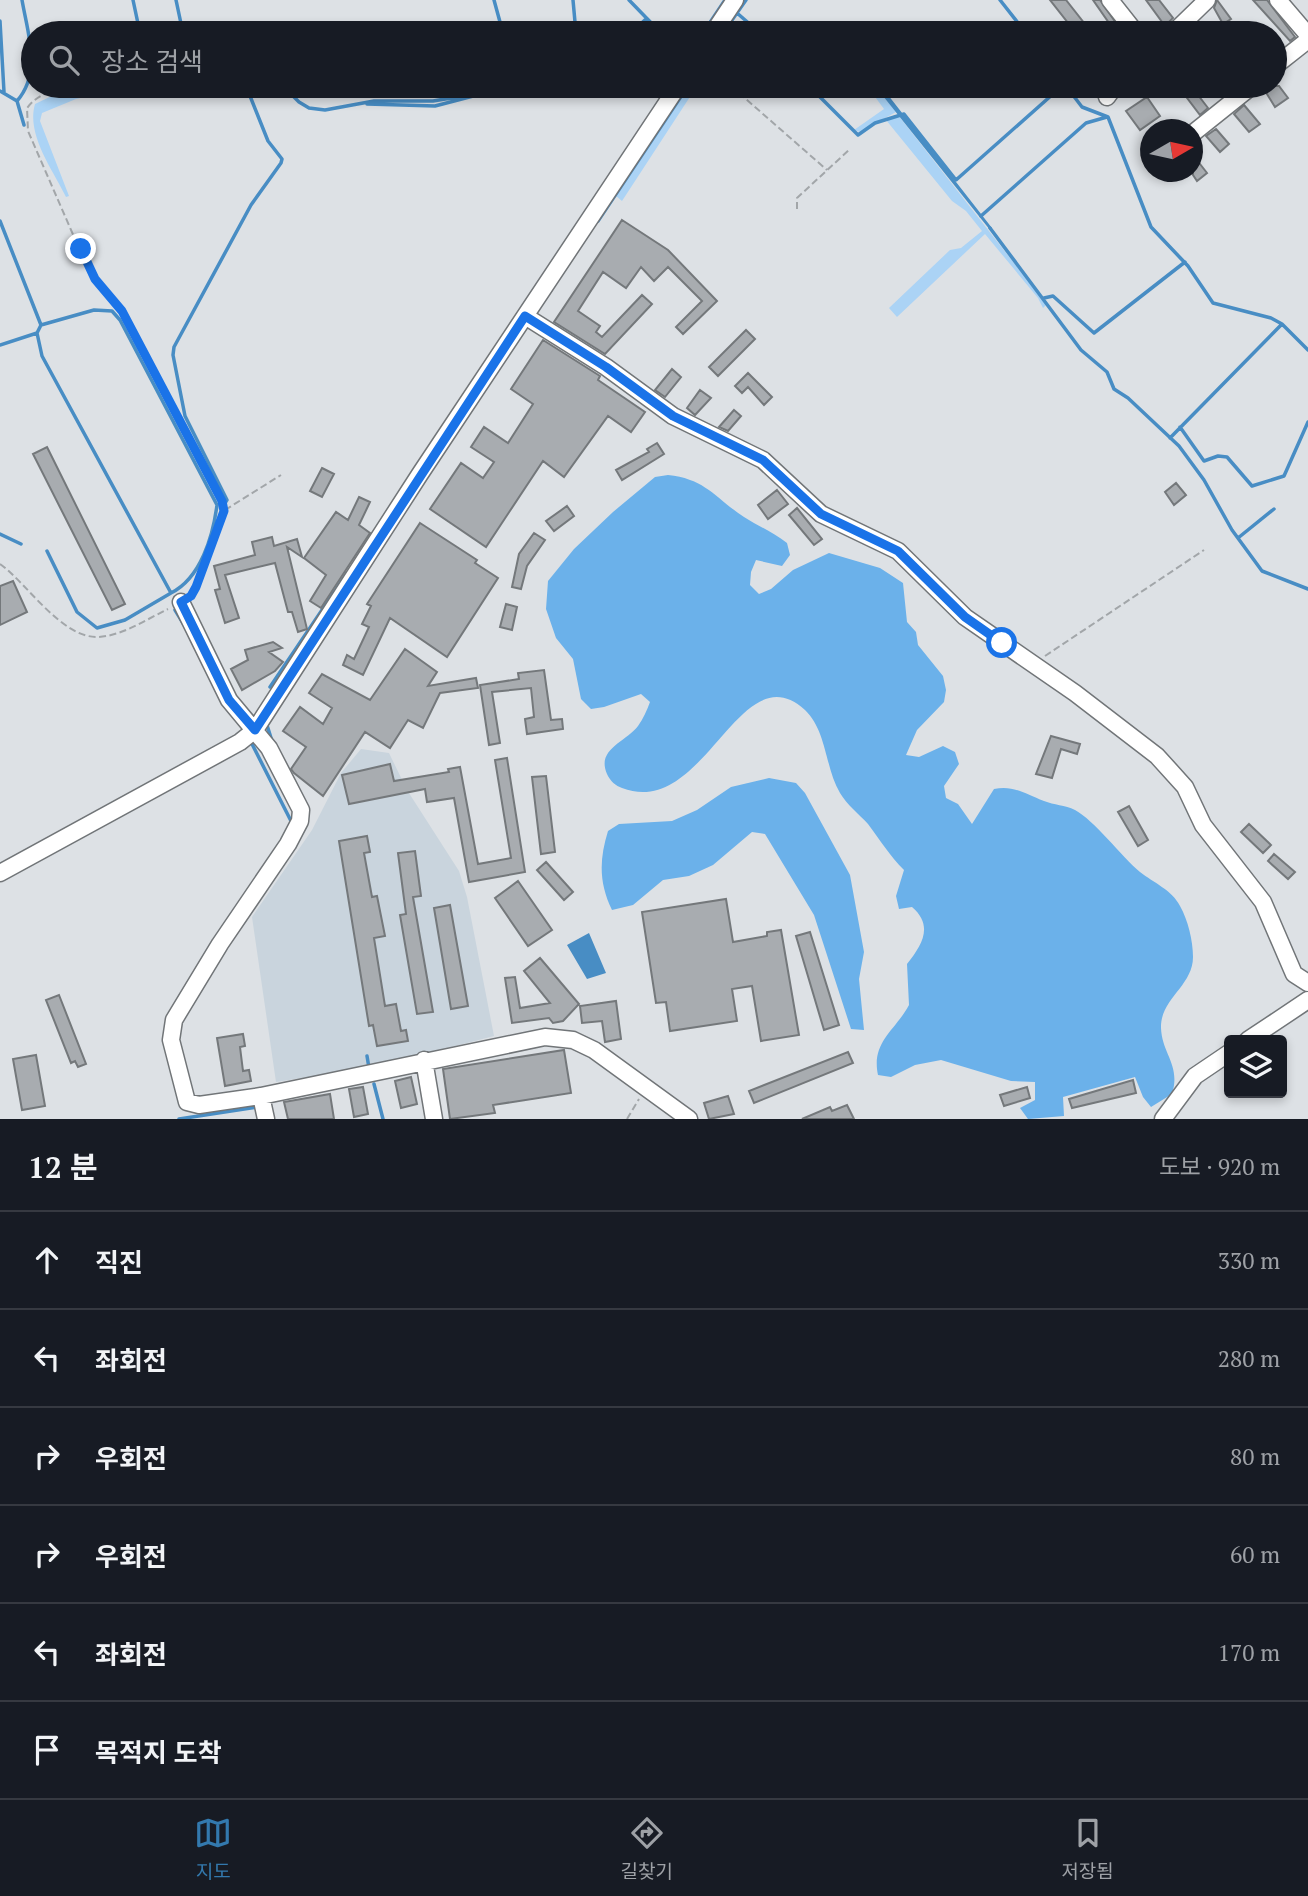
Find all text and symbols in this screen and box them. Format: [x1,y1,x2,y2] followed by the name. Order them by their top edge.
[21,21,1287,98] search box
[45,41,83,79] icon: search
[101,44,203,78] text: 장소 검색
[1140,119,1203,182] north arrow
[65,233,96,264] route end
[986,627,1017,658] route start
[1224,1035,1287,1098] map controls
[1224,1035,1287,1098] button: layers
[28,1147,98,1187] text: 12 분
[1159,1151,1280,1182] text: 도보 · 920 m
[28,1241,66,1279] icon: ahead
[95,1245,143,1279] text: 직진
[1218,1245,1280,1276] text: 330 m
[28,1339,66,1377] icon: left
[95,1343,167,1377] text: 좌회전
[1218,1343,1280,1374] text: 280 m
[28,1437,66,1475] icon: right
[95,1441,167,1475] text: 우회전
[1230,1441,1280,1472] text: 80 m
[28,1535,66,1573] icon: right
[95,1539,167,1573] text: 우회전
[1230,1539,1280,1570] text: 60 m
[28,1633,66,1671] icon: left
[95,1637,167,1671] text: 좌회전
[1218,1637,1280,1668] text: 170 m
[28,1731,66,1769] icon: arrive
[95,1735,222,1769] text: 목적지 도착
[194,1814,232,1883] tab: 지도
[621,1814,673,1883] tab: 길찾기
[1061,1814,1114,1883] tab: 저장됨

